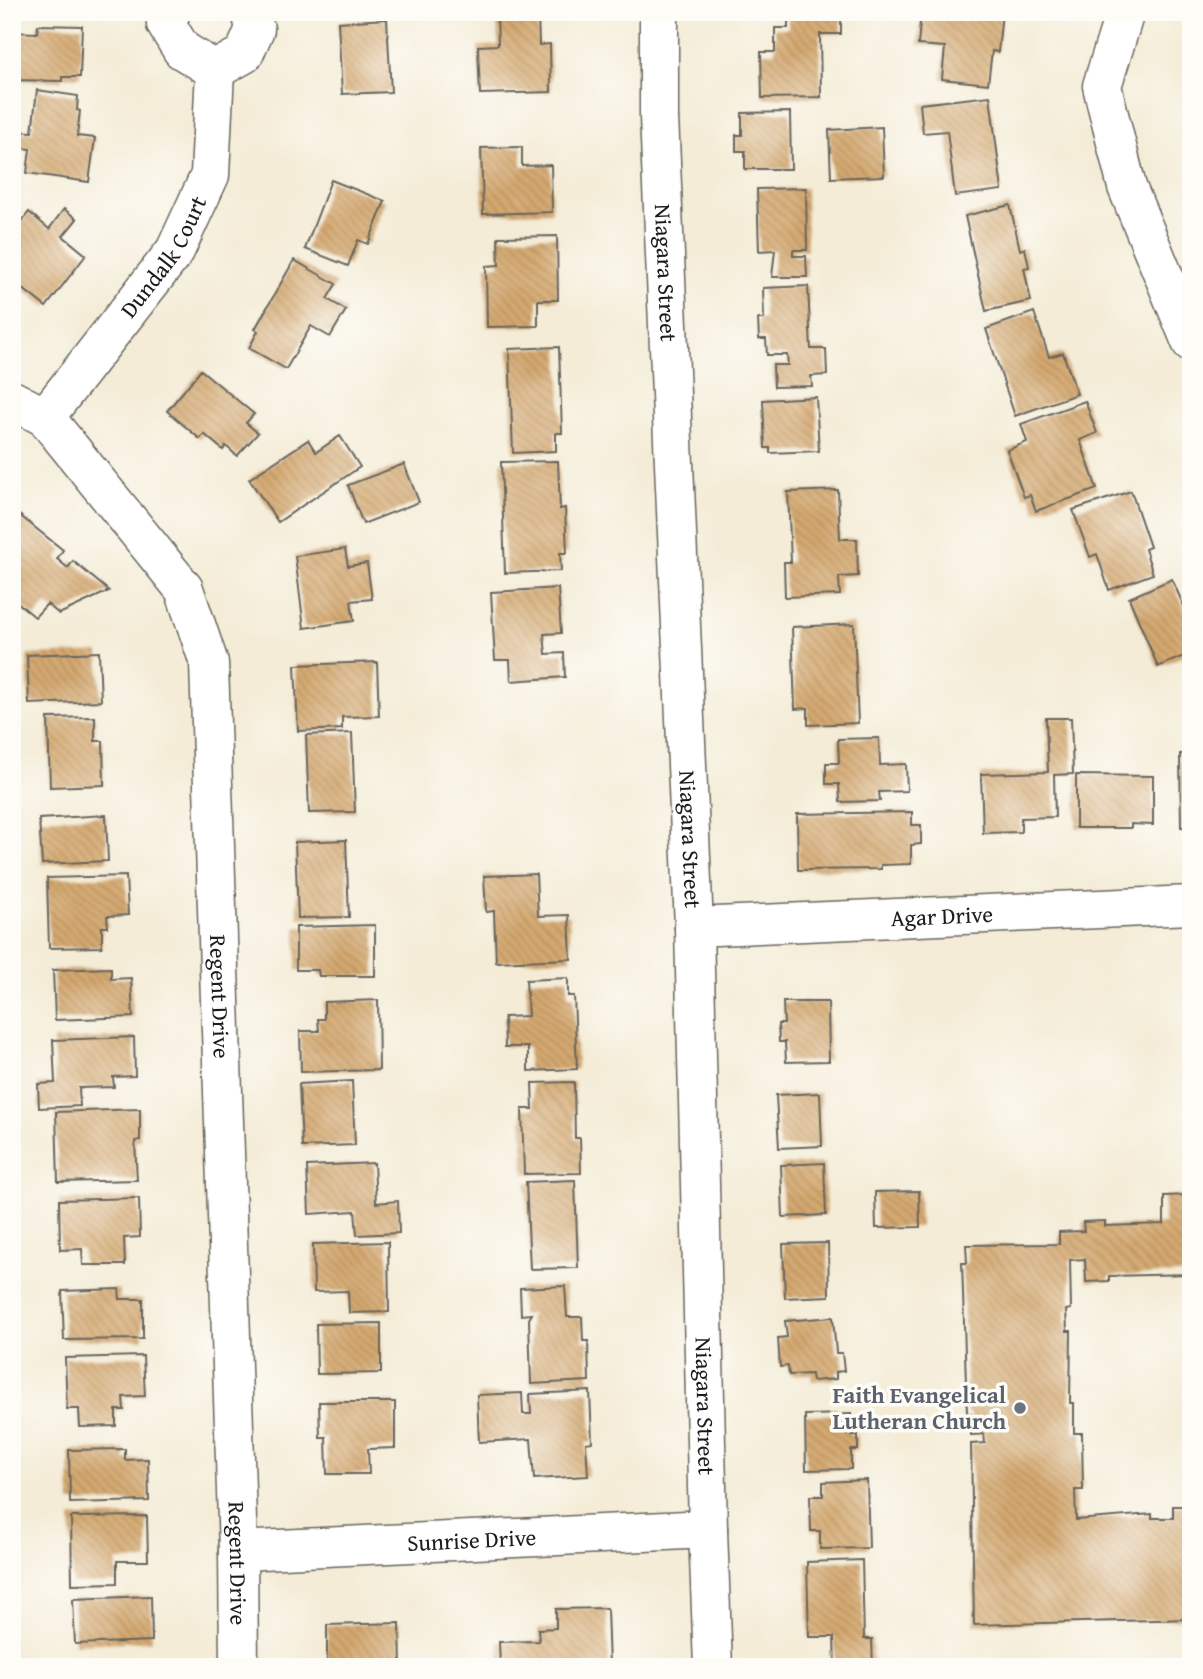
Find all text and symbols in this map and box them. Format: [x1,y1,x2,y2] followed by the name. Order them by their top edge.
[112,190,214,325] street label: Dundalk Court
[647,203,686,343] street label: Niagara Street
[671,770,710,909] street label: Niagara Street
[890,897,994,934] street label: Agar Drive
[202,934,239,1059] street label: Regent Drive
[688,1337,724,1476] street label: Niagara Street
[832,1378,1006,1437] place label: Faith Evangelical Lutheran Church
[1012,1400,1028,1416] marker: Faith Evangelical Lutheran Church
[220,1501,256,1625] street label: Regent Drive
[406,1520,537,1559] street label: Sunrise Drive

